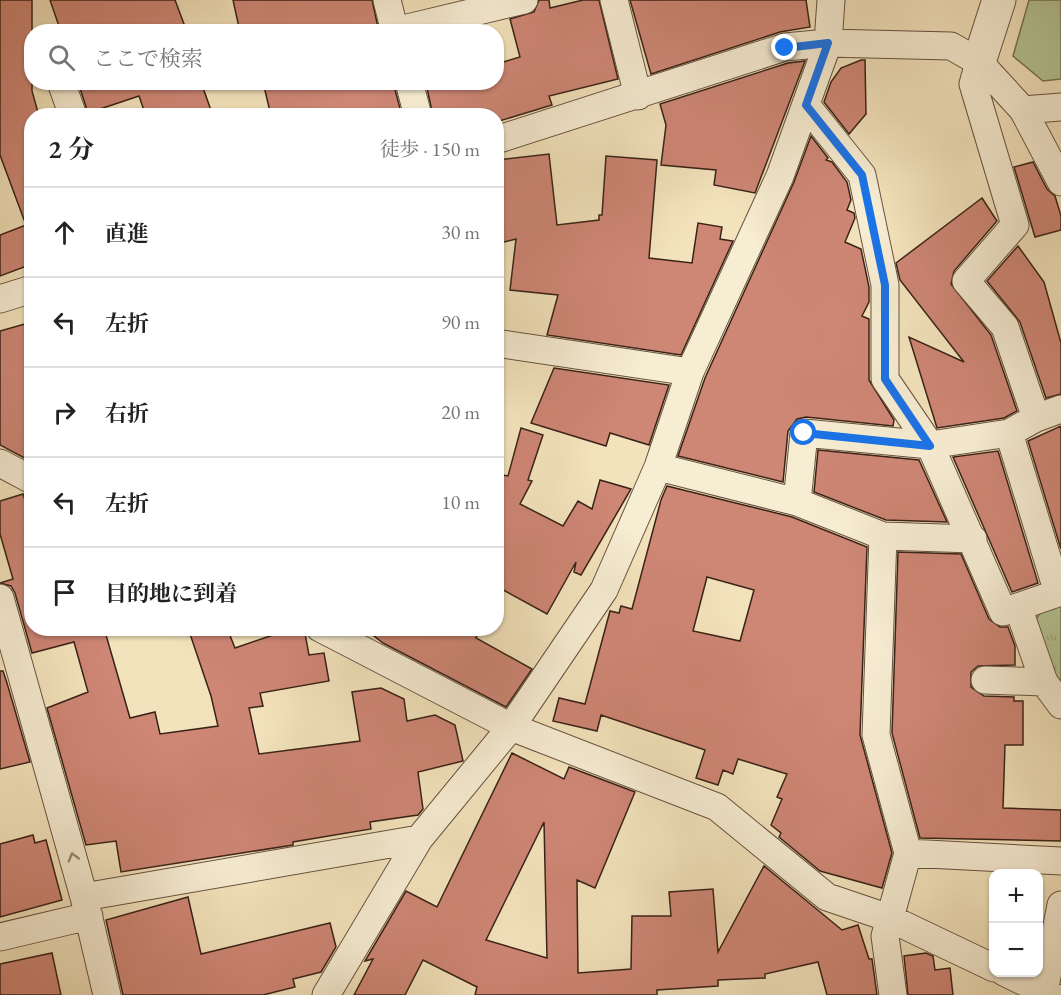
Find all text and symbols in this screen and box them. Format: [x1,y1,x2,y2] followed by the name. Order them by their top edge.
[24,24,504,90] search box
[771,34,797,60] route end
[45,41,78,74] icon: search
[93,44,203,73] text: ここで検索
[48,132,94,166] text: 2 分
[380,136,480,162] text: 徒歩 · 150 m
[48,216,81,249] icon: ahead
[105,219,149,248] text: 直進
[441,219,480,245] text: 30 m
[48,306,81,339] icon: left
[105,309,149,338] text: 左折
[441,309,480,335] text: 90 m
[48,396,81,429] icon: right
[105,399,149,428] text: 右折
[441,399,480,425] text: 20 m
[790,419,816,445] route start
[48,486,81,519] icon: left
[105,489,149,518] text: 左折
[441,489,480,515] text: 10 m
[48,576,81,609] icon: arrive
[105,579,237,608] text: 目的地に到着
[68,852,80,863] one-way arrow
[989,869,1043,977] map controls
[989,869,1043,923] button: +
[989,923,1043,977] button: −

